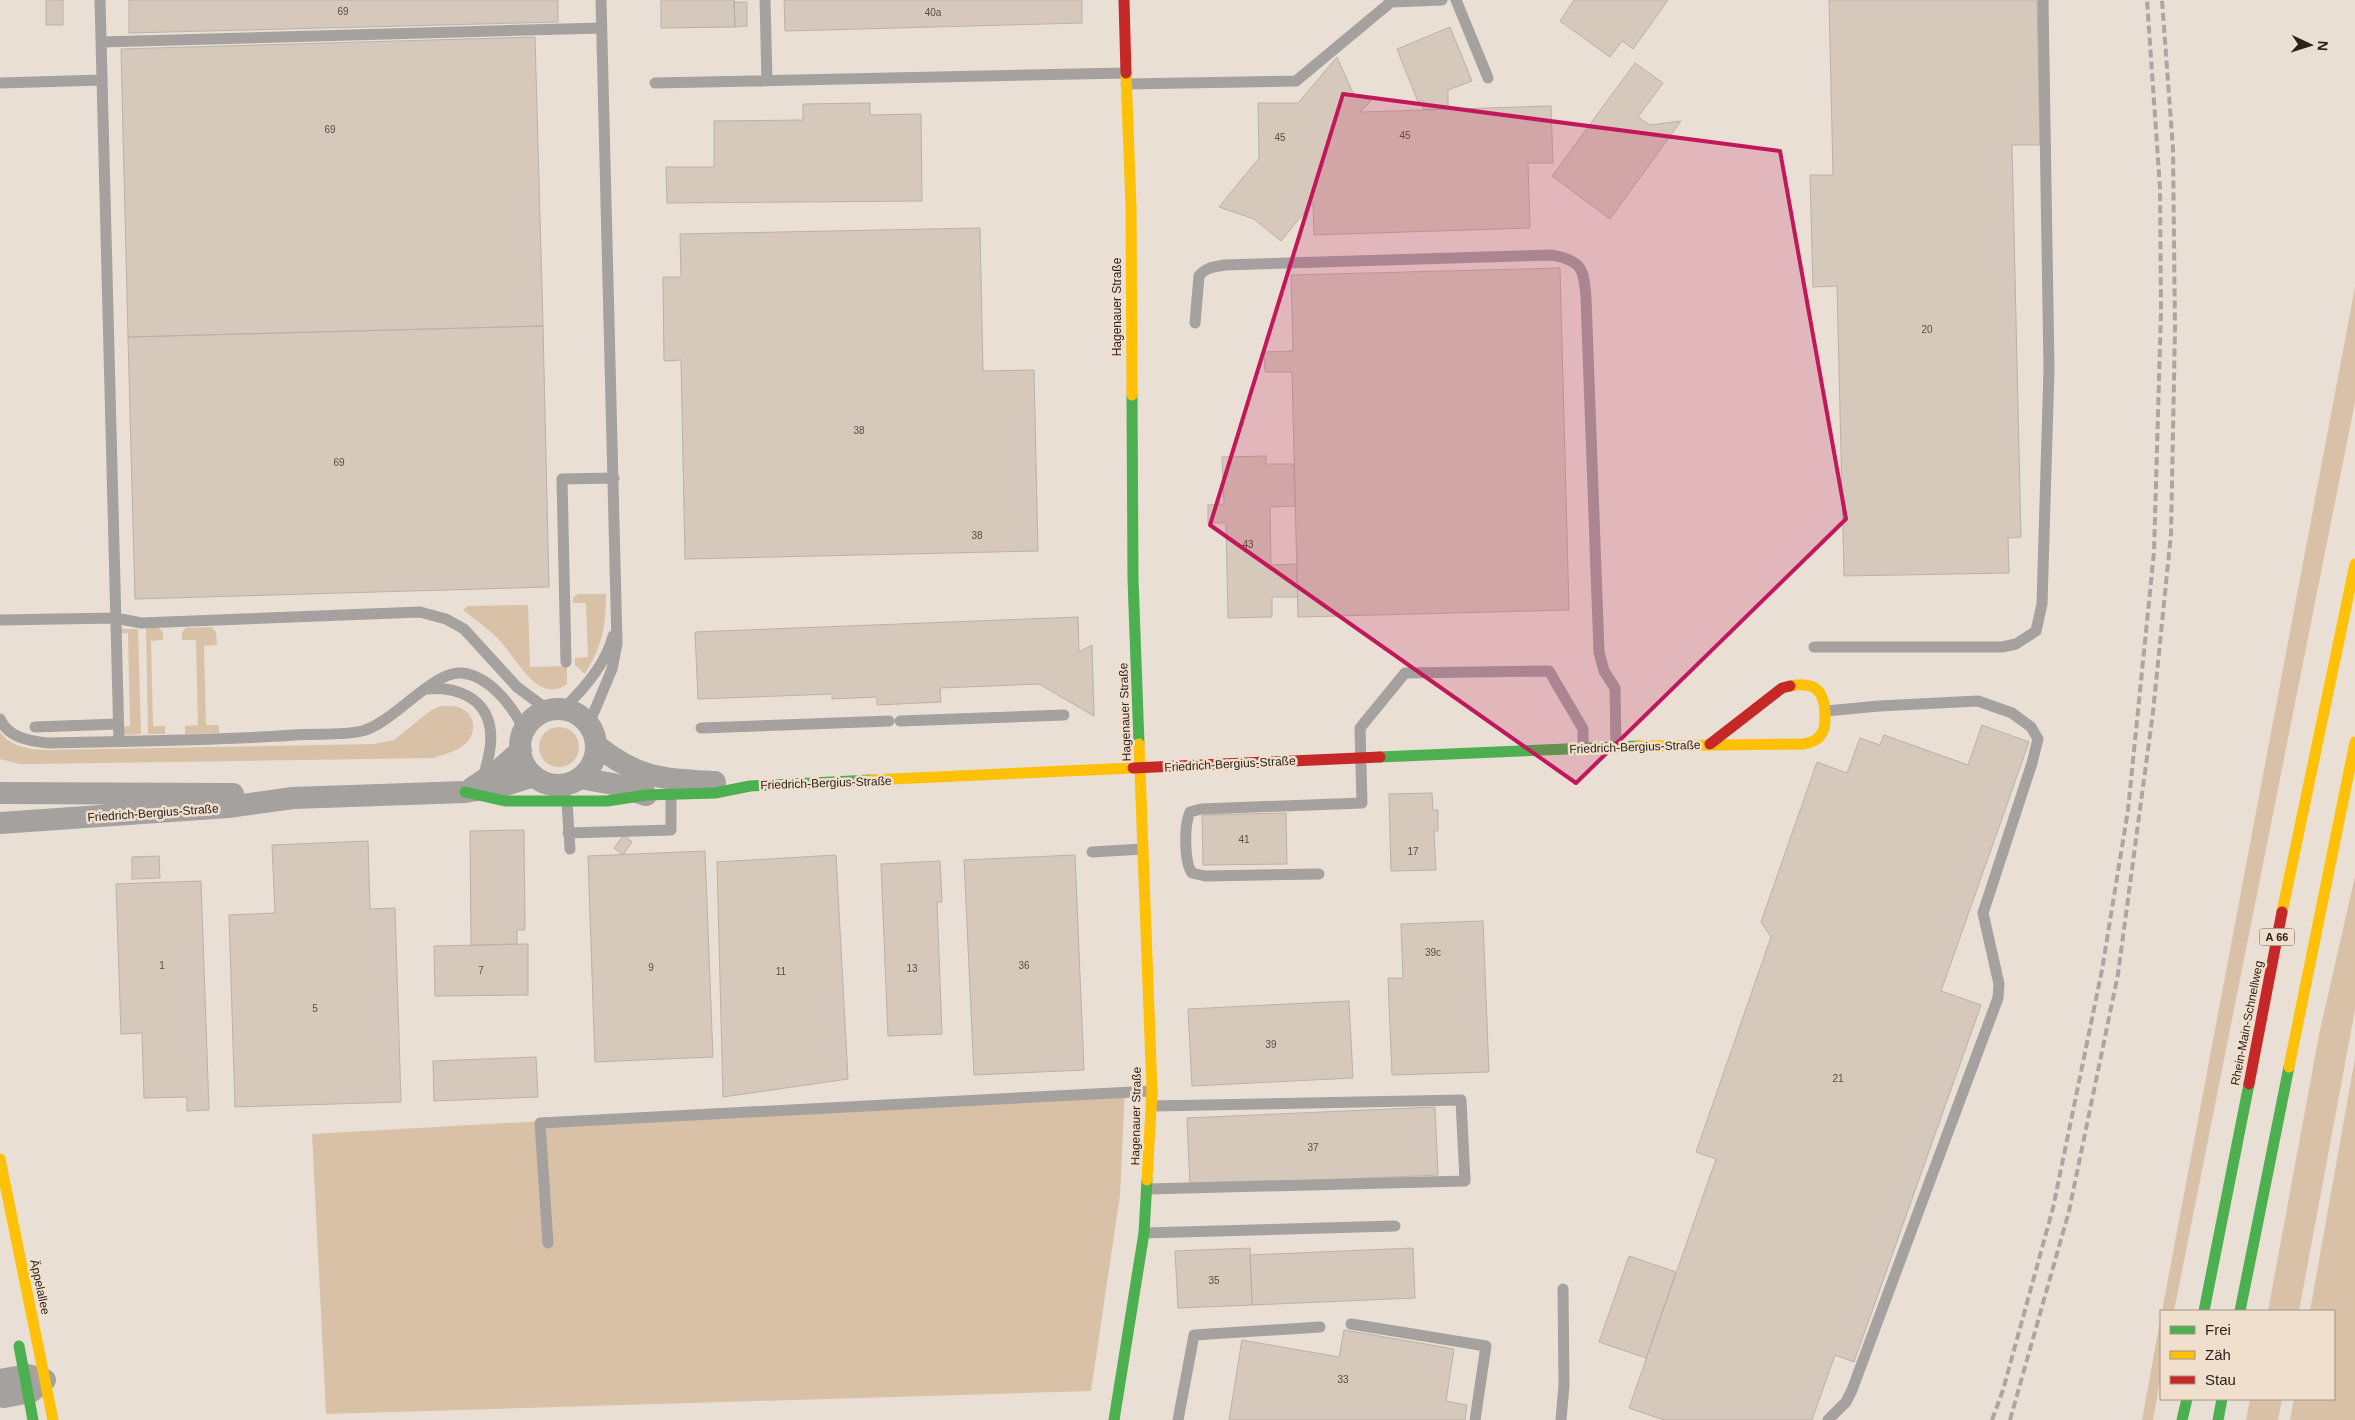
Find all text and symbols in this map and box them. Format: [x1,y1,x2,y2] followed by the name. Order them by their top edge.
[337,6,349,17] house number: 69
[925,7,942,18] house number: 40a
[2285,20,2335,70] north arrow
[2315,40,2331,52] text: N
[324,124,336,135] house number: 69
[1399,130,1411,141] house number: 45
[1274,132,1286,143] house number: 45
[1110,257,1124,356] street label: Hagenauer Straße
[1921,324,1933,335] house number: 20
[853,425,865,436] house number: 38
[333,457,345,468] house number: 69
[971,530,983,541] house number: 38
[1242,539,1254,550] house number: 43
[1116,662,1134,762] street label: Hagenauer Straße
[1569,738,1701,756] street label: Friedrich-Bergius-Straße
[1164,754,1296,774] street label: Friedrich-Bergius-Straße
[760,774,892,792] street label: Friedrich-Bergius-Straße
[87,801,219,825] street label: Friedrich-Bergius-Straße
[1238,834,1250,845] house number: 41
[1407,846,1419,857] house number: 17
[2260,929,2294,946] road number: A 66
[1425,947,1441,958] house number: 39c
[2228,959,2266,1087] street label: Rhein-Main-Schnellweg
[159,960,165,971] house number: 1
[1018,960,1030,971] house number: 36
[648,962,654,973] house number: 9
[906,963,918,974] house number: 13
[478,965,484,976] house number: 7
[776,966,787,977] house number: 11
[312,1003,318,1014] house number: 5
[1265,1039,1277,1050] house number: 39
[1128,1066,1144,1165] street label: Hagenauer Straße
[1832,1073,1844,1084] house number: 21
[1307,1142,1319,1153] house number: 37
[27,1258,53,1316] street label: Äppelallee
[1208,1275,1220,1286] house number: 35
[2160,1310,2335,1400] legend
[2205,1321,2231,1338] text: Frei
[2205,1346,2231,1363] text: Zäh
[2205,1371,2236,1388] text: Stau
[1337,1374,1349,1385] house number: 33

